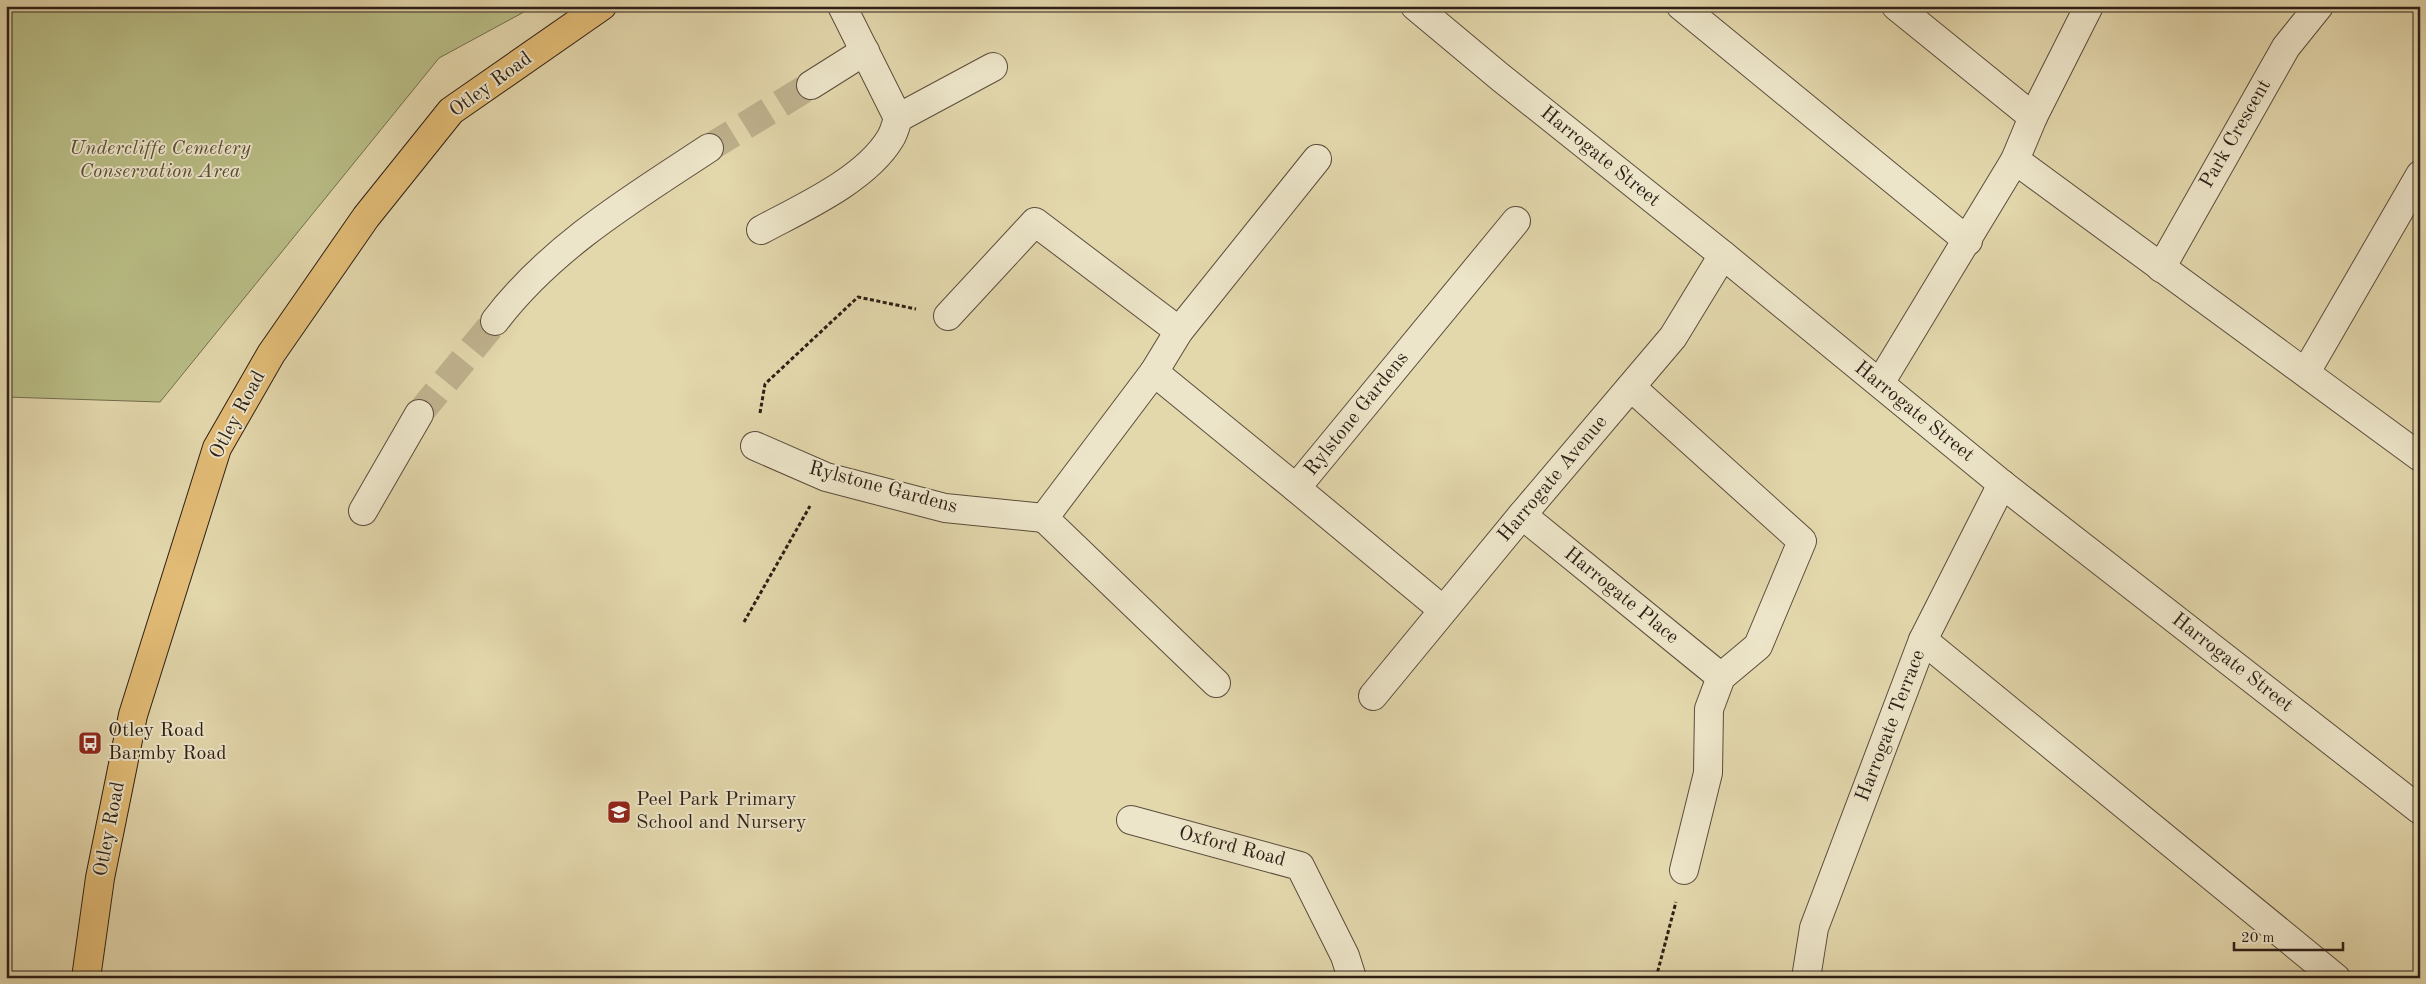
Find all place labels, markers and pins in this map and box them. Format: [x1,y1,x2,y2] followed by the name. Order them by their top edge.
[108,721,227,764] place label: Otley Road Barmby Road
[77,730,103,756] bus stop icon: Otley Road Barmby Road
[636,790,807,833] place label: Peel Park Primary School and Nursery
[606,799,632,825] school or university icon: Peel Park Primary School and Nursery

